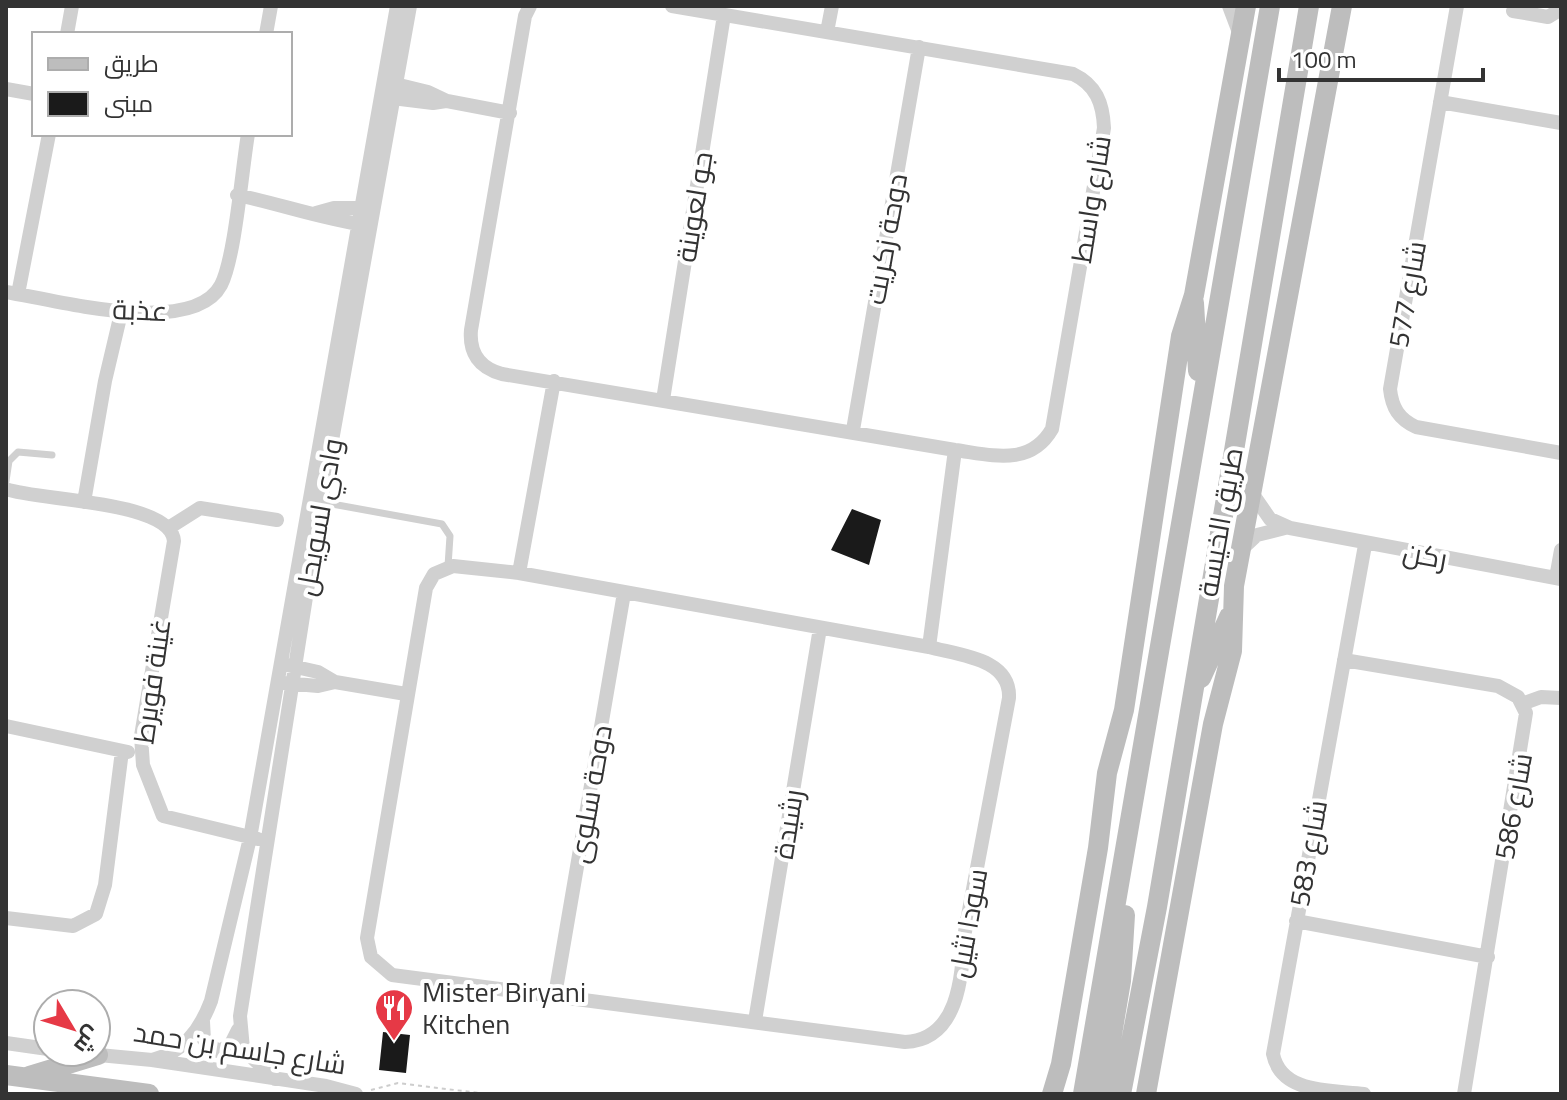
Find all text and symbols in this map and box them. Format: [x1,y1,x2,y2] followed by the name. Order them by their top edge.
[32,32,292,136] legend
[1279,32,1483,82] scale bar
[1291,41,1357,77] text: 100 m
[104,45,159,81] text: طريق
[104,85,153,121] text: مبنى
[1059,132,1122,266] street label: شارع واسط
[664,149,723,265] street label: جو لعوينة
[853,170,918,308] street label: دوحة زكريت
[1376,237,1437,351] street label: شارع 577
[112,287,168,332] street label: عذبة
[283,435,355,599] street label: وادي لسويحل
[1185,444,1254,600] street label: طريق الخيسة
[1399,529,1451,580] street label: ركن
[121,616,182,746] street label: غينة فويرط
[556,721,623,866] street label: دوحة سلوى
[1482,749,1543,863] street label: شارع 586
[761,786,814,862] street label: رشيدة
[1277,796,1338,910] street label: شارع 583
[937,865,998,981] street label: سودا نثيل
[422,970,586,1045] place label: Mister Biryani Kitchen
[373,987,415,1042] restaurant icon: Mister Biryani Kitchen
[32,988,112,1068] north arrow
[131,1009,349,1086] street label: شارع جاسم بن حمد
[66,1019,110,1062] text: ش

